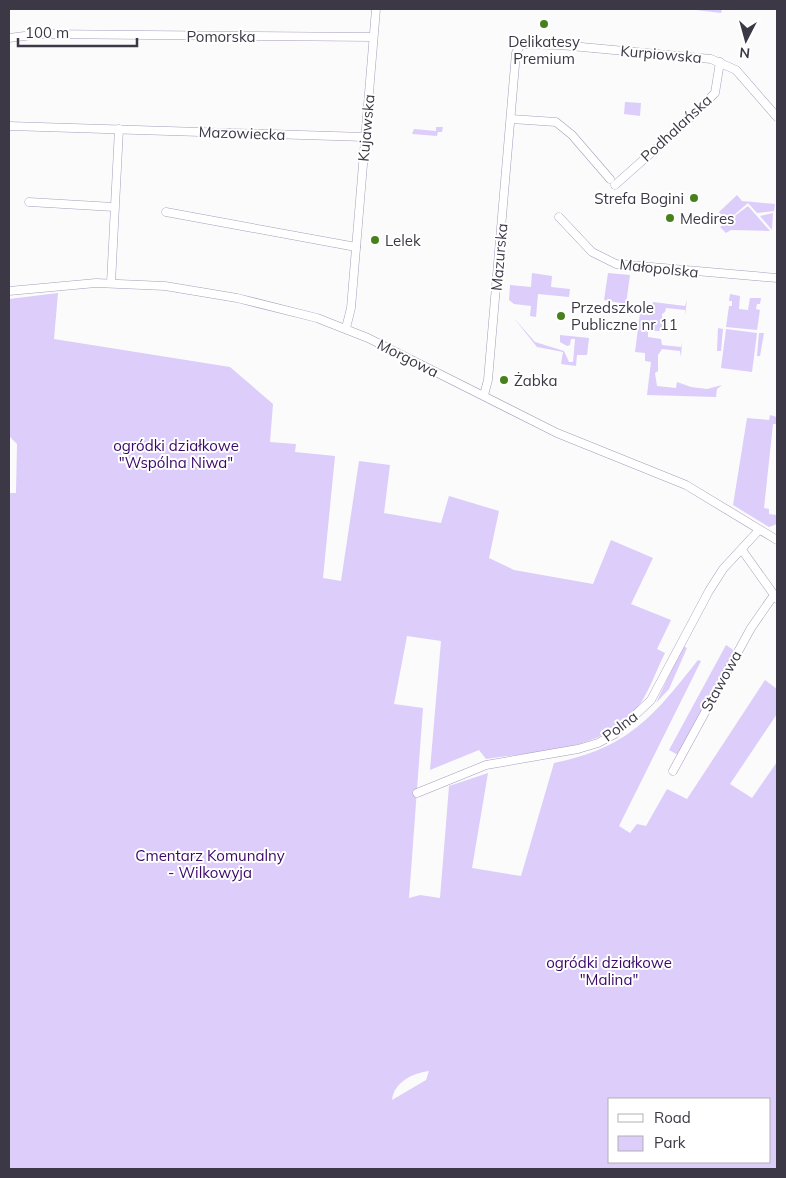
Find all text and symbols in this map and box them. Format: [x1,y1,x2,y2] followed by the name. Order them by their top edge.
[18,15,136,47] scale bar
[721,15,771,65] north arrow
[538,18,550,30] marker: Delikatesy Premium
[25,23,69,42] text: 100 m
[186,27,256,46] street label: Pomorska
[508,32,580,68] place label: Delikatesy Premium
[620,41,702,67] street label: Kurpiowska
[738,43,751,62] text: N
[637,90,715,166] street label: Podhalańska
[354,94,378,162] street label: Kujawska
[198,122,286,144] street label: Mazowiecka
[594,189,684,208] place label: Strefa Bogini
[688,192,700,204] marker: Strefa Bogini
[680,209,735,228] place label: Medires
[664,212,676,224] marker: Medires
[487,222,511,292] street label: Mazurska
[385,231,421,250] place label: Lelek
[369,234,381,246] marker: Lelek
[619,254,699,282] street label: Małopolska
[571,298,678,334] place label: Przedszkole Publiczne nr 11
[555,310,567,322] marker: Przedszkole Publiczne nr 11
[374,335,442,381] street label: Morgowa
[514,371,557,390] place label: Żabka
[498,374,510,386] marker: Żabka
[113,436,239,472] park label: ogródki działkowe "Wspólna Niwa"
[697,647,745,715] street label: Stawowa
[599,707,641,745] street label: Polna
[135,846,285,882] park label: Cmentarz Komunalny - Wilkowyja
[546,953,672,989] park label: ogródki działkowe "Malina"
[608,1098,771,1163] legend
[654,1108,691,1127] text: Road
[654,1133,686,1152] text: Park

